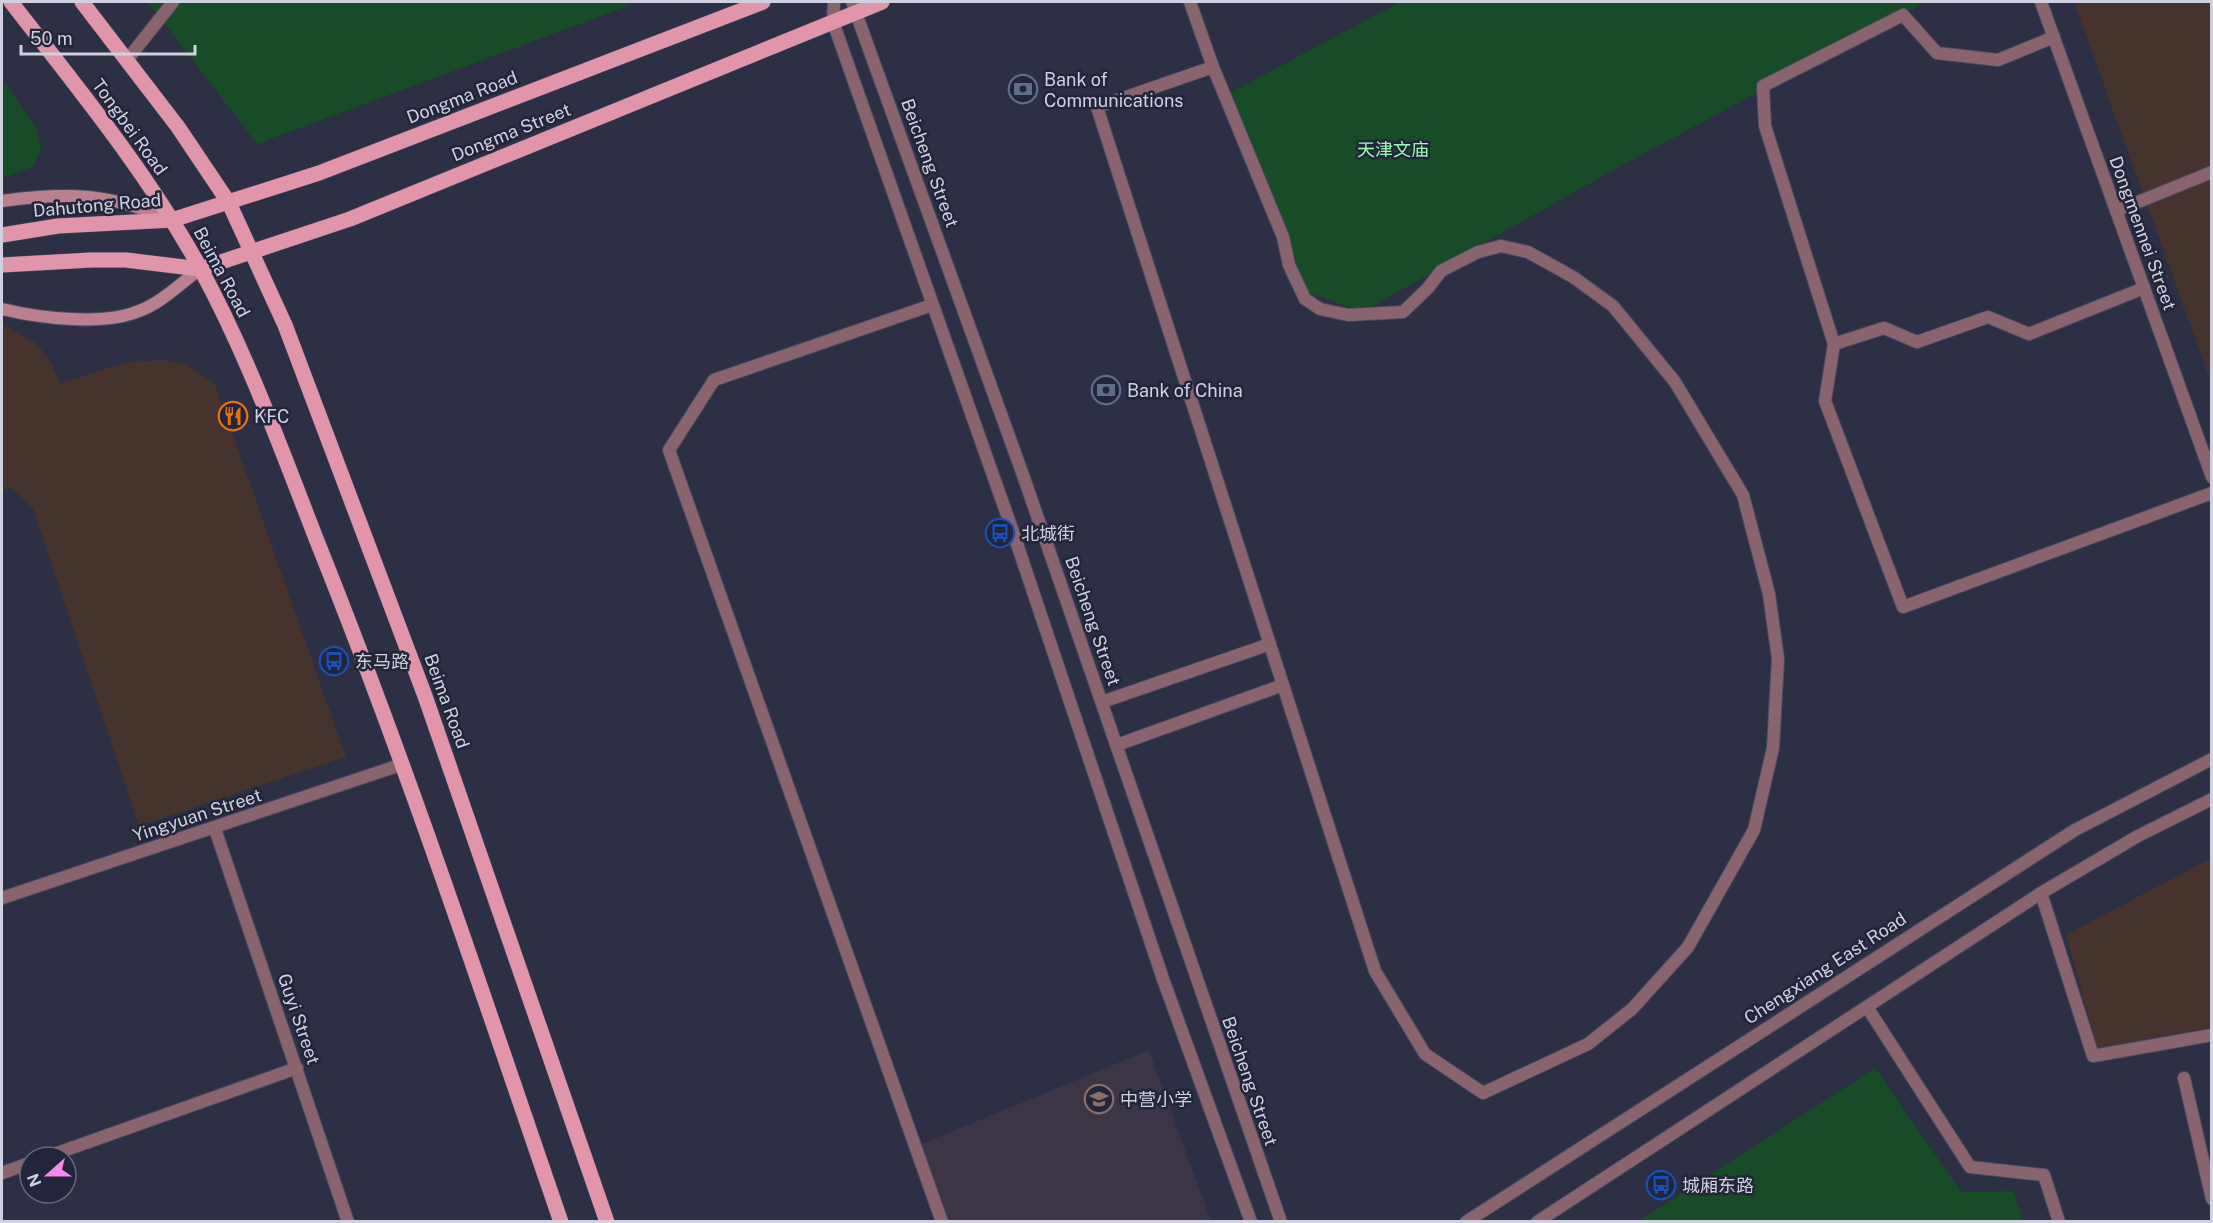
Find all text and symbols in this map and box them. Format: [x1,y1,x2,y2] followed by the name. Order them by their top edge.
[21,18,195,56] scale bar
[30,28,73,49] text: 50 m
[404,66,520,128] street label: Dongma Road
[1044,69,1183,111] place label: Bank of Communications
[1007,73,1039,105] bank icon: Bank of Communications
[88,75,172,179] street label: Tongbei Road
[897,96,963,230] street label: Beicheng Street
[448,99,574,165] street label: Dongma Street
[1357,139,1429,160] park label: 天津文庙
[2105,153,2181,313] street label: Dongmennei Street
[32,189,162,221] street label: Dahutong Road
[189,223,255,321] street label: Beima Road
[1090,374,1122,406] bank icon: Bank of China
[1127,380,1243,401] place label: Bank of China
[217,400,249,432] restaurant icon: KFC
[254,406,289,427] place label: KFC
[984,517,1016,549] bus stop icon: 北城街
[1021,523,1075,544] place label: 北城街
[1061,553,1125,689] street label: Beicheng Street
[318,645,350,677] bus stop icon: 东马路
[355,651,409,672] place label: 东马路
[420,651,474,751] street label: Beima Road
[130,784,264,846] street label: Yingyuan Street
[1740,908,1910,1028] street label: Chengxiang East Road
[274,971,324,1067] street label: Guyi Street
[1218,1013,1282,1149] street label: Beicheng Street
[1083,1083,1115,1115] school or university icon: 中营小学
[1120,1089,1192,1110] place label: 中营小学
[18,1145,78,1205] north arrow
[1645,1169,1677,1201] bus stop icon: 城厢东路
[23,1171,46,1189] text: N
[1682,1175,1754,1196] place label: 城厢东路

